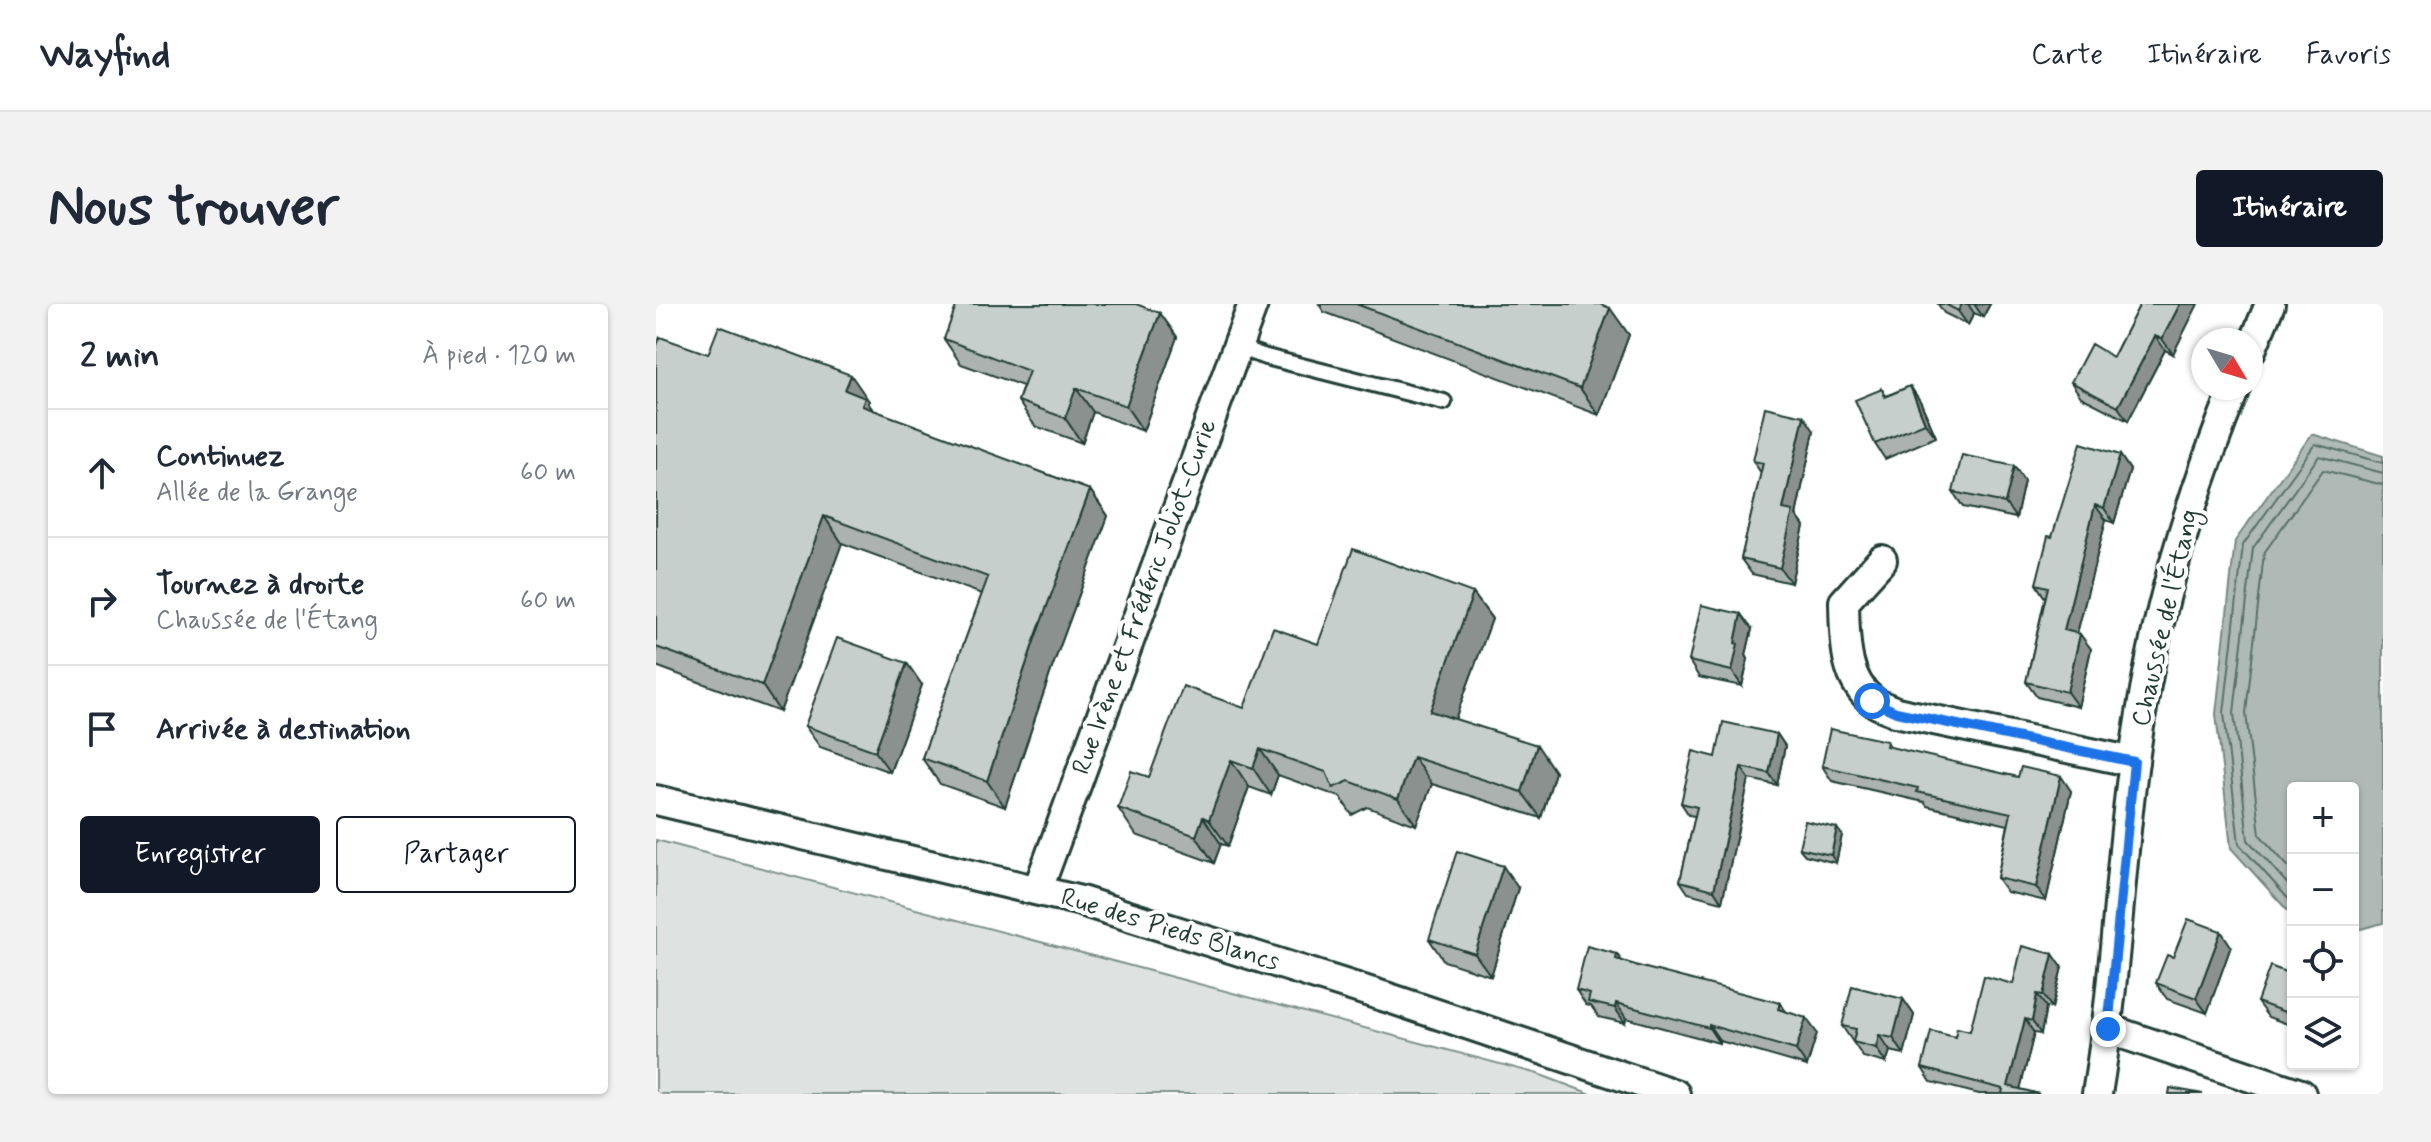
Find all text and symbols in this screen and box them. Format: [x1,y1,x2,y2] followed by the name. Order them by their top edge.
[40,31,170,80] text: Wayfind
[2031,37,2103,74] text: Carte
[2147,37,2262,74] text: Itinéraire
[2306,37,2391,74] text: Favoris
[2196,170,2383,247] button: Itinéraire
[48,172,339,245] text: Nous trouver
[2191,328,2263,400] north arrow
[80,334,160,379] text: 2 min
[422,339,576,373] text: À pied · 120 m
[1065,414,1225,780] street label: Rue Irène et Frédéric Joliot-Curie
[156,437,285,476] text: Continuez
[80,451,124,495] icon: ahead
[520,456,576,490] text: 60 m
[156,476,358,510] text: Allée de la Grange
[2123,506,2209,730] street label: Chaussée de l'Étang
[156,565,365,604] text: Tournez à droite
[80,579,124,623] icon: right
[520,584,576,618] text: 60 m
[156,604,378,638] text: Chaussée de l'Étang
[1854,683,1890,719] route start
[80,707,124,751] icon: arrive
[156,710,411,749] text: Arrivée à destination
[2287,782,2359,1070] map controls
[2287,782,2359,854] button: +
[80,816,320,893] button: Enregistrer
[336,816,576,893] button: Partager
[2287,854,2359,926] button: −
[1057,881,1283,979] street label: Rue des Pieds Blancs
[2287,926,2359,998] button: locate
[2287,998,2359,1070] button: layers
[2090,1011,2126,1047] route end

